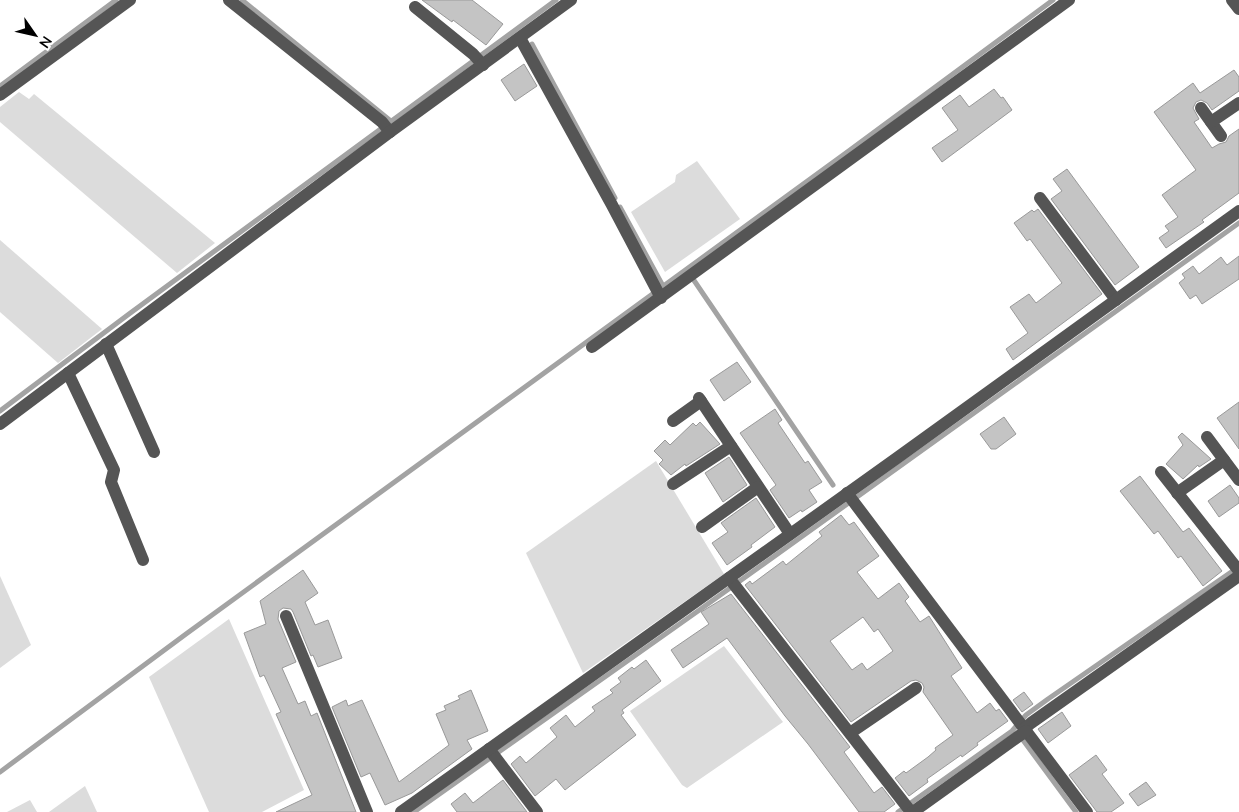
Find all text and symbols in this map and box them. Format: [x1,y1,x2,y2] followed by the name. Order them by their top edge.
[10,10,60,60] north arrow
[35,33,56,52] text: N

